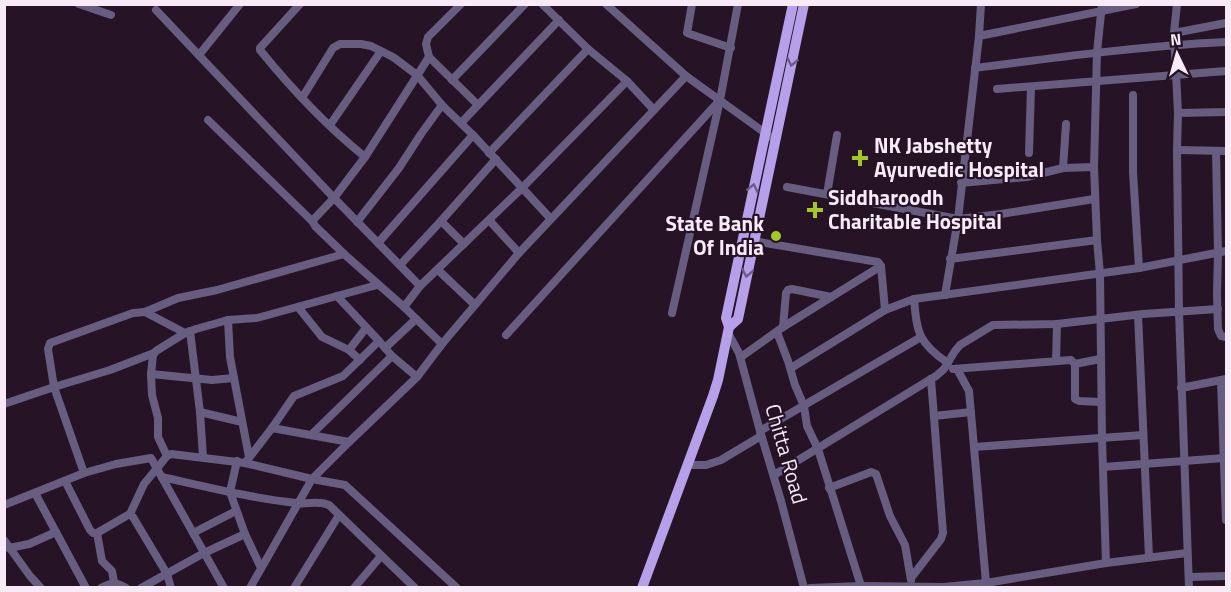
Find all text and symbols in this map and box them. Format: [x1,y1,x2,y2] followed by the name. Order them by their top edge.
[1147,24,1207,84] north arrow
[1169,27,1182,51] text: N
[786,56,799,66] one-way arrow
[874,129,1044,185] place label: NK Jabshetty Ayurvedic Hospital
[851,149,869,167] marker: NK Jabshetty Ayurvedic Hospital
[828,181,1002,237] place label: Siddharoodh Charitable Hospital
[746,183,759,193] one-way arrow
[806,201,824,219] marker: Siddharoodh Charitable Hospital
[665,207,764,263] place label: State Bank Of India
[769,229,783,243] marker: State Bank Of India
[741,268,754,278] one-way arrow
[757,400,816,507] street label: Chitta Road

